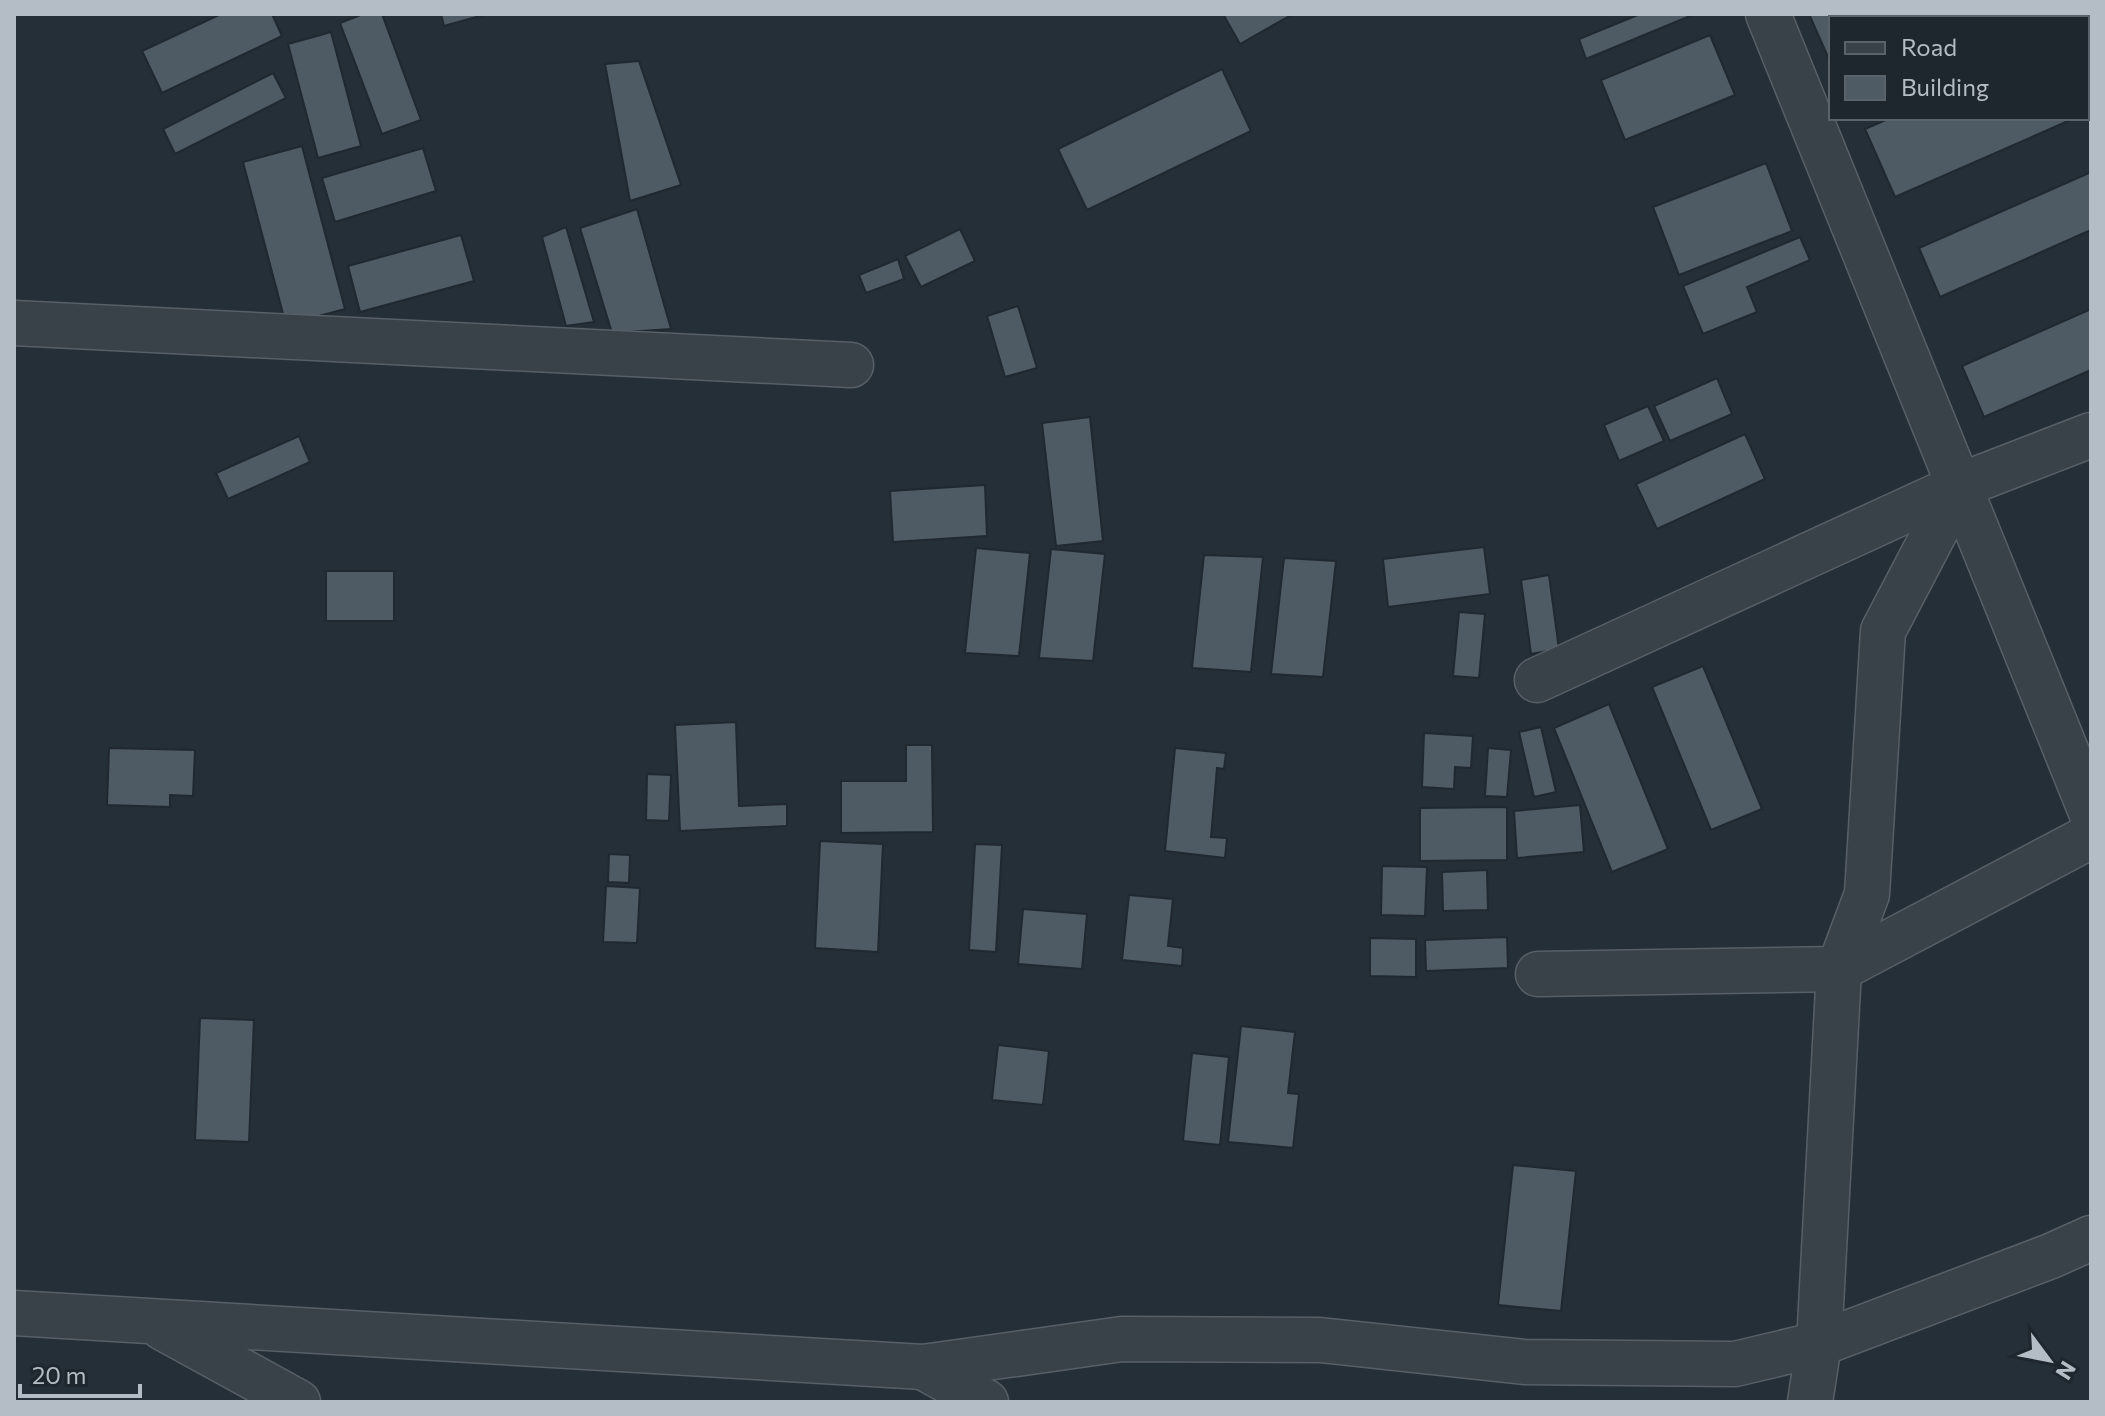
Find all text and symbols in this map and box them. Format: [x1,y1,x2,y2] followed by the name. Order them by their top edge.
[1829,16,2089,120] legend
[1901,32,1957,61] text: Road
[1901,72,1989,101] text: Building
[2009,1320,2089,1400] north arrow
[20,1348,140,1398] scale bar
[2051,1357,2082,1385] text: N
[32,1360,86,1389] text: 20 m

